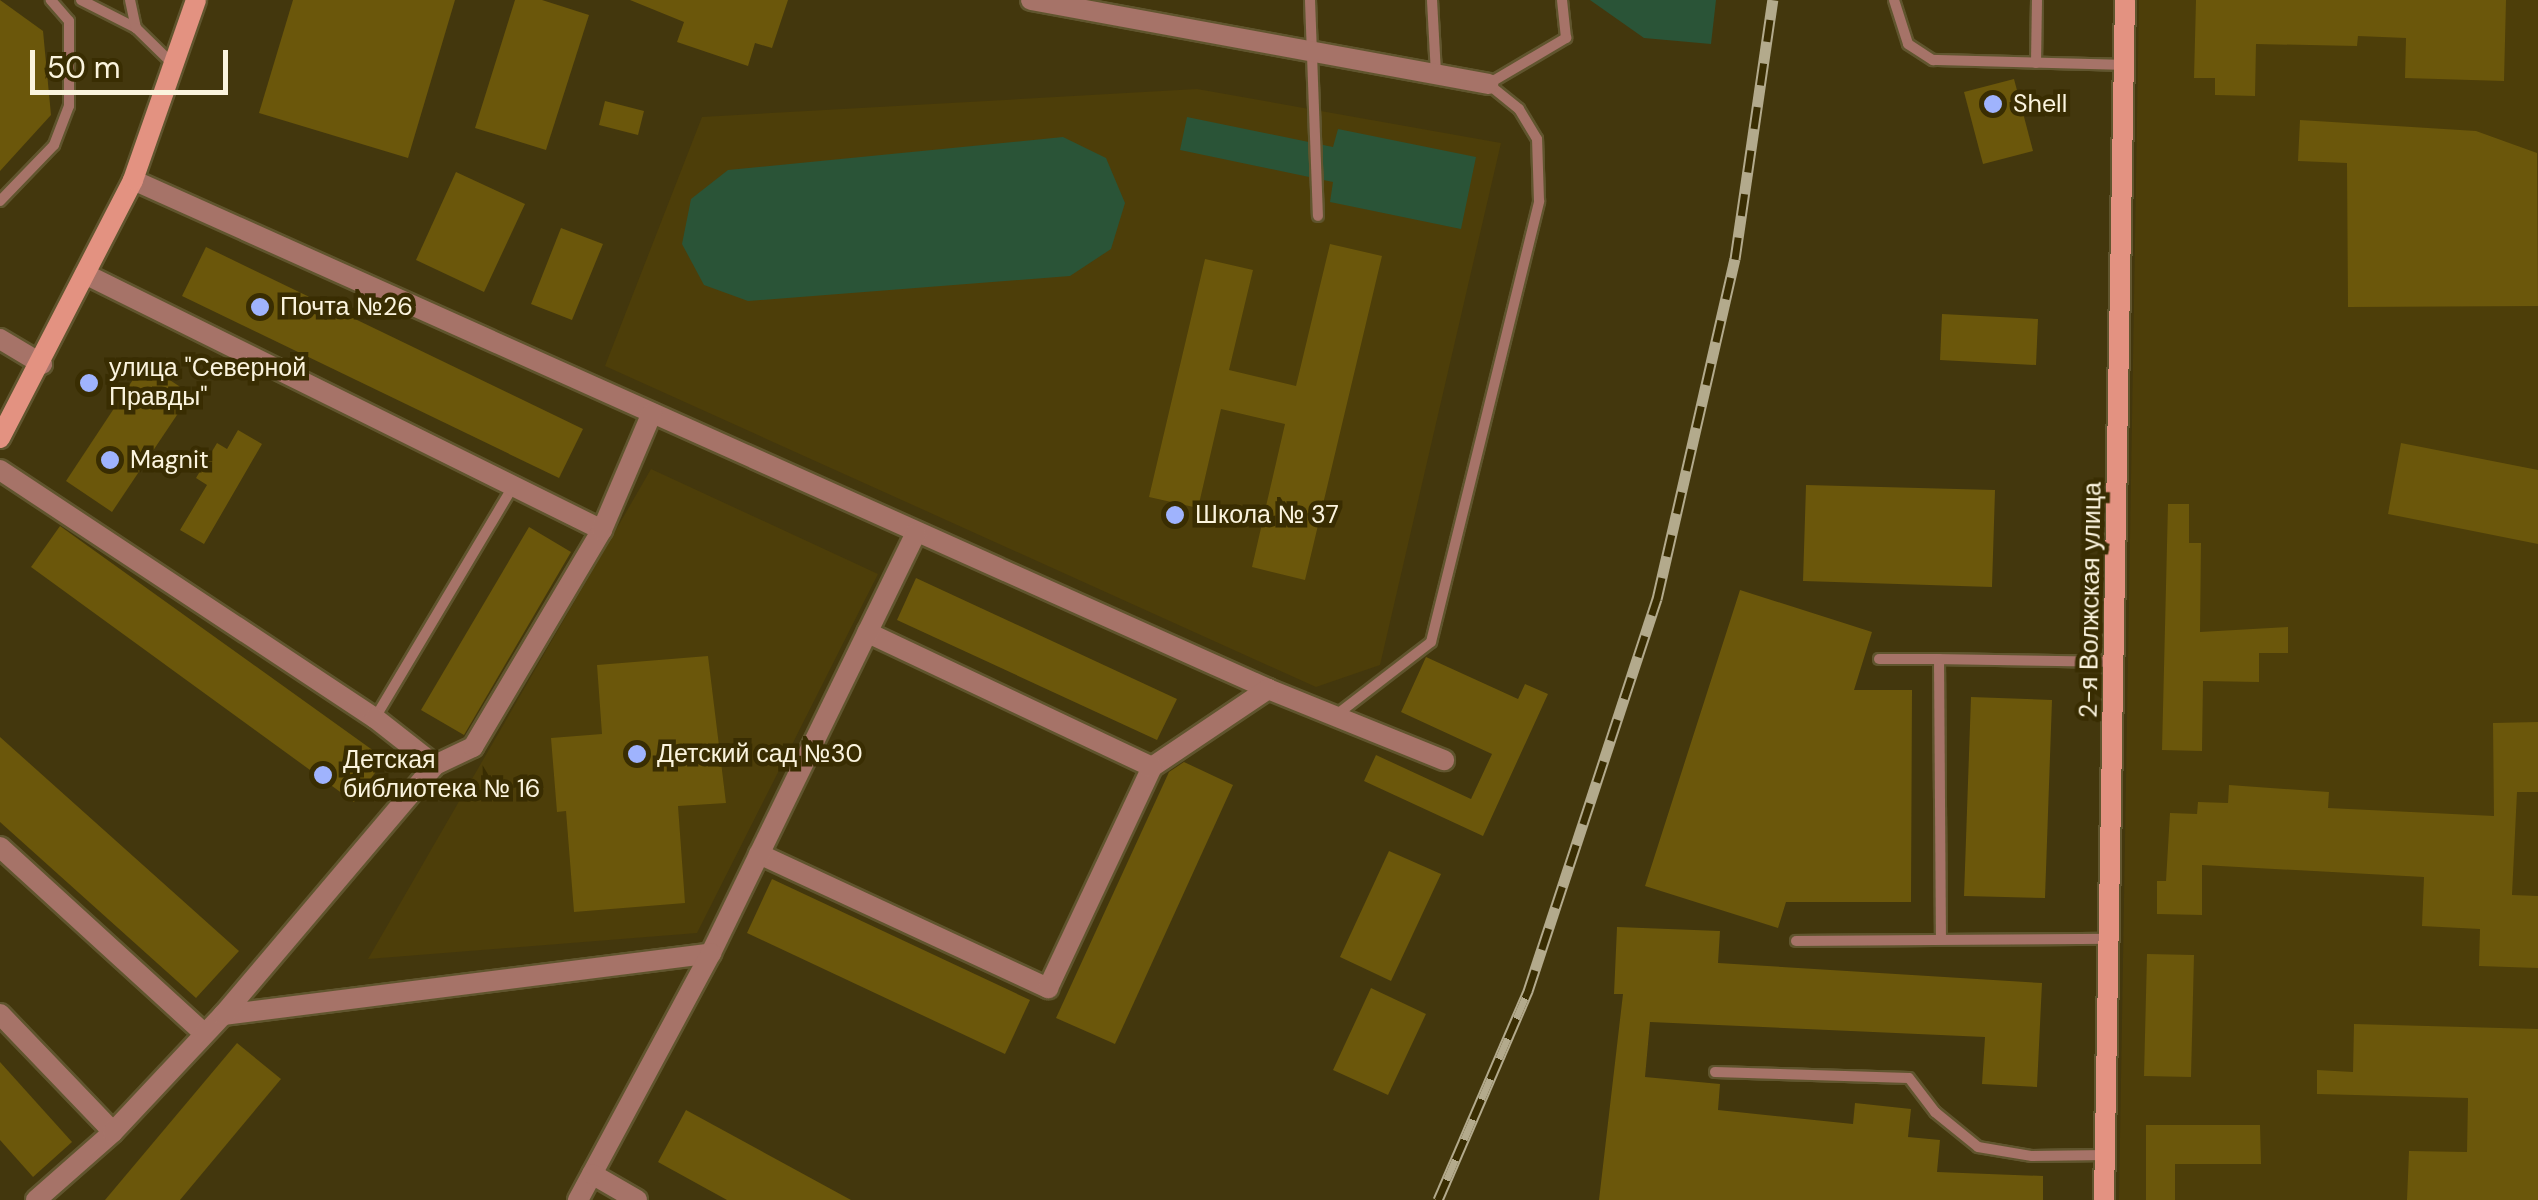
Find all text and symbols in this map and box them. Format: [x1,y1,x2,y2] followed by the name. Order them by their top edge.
[35,30,232,92] scale bar
[47,48,121,87] text: 50 m
[2013,89,2067,119] place label: Shell
[1982,93,2004,115] marker: Shell
[280,292,413,322] place label: Почта №26
[249,296,271,318] marker: Почта №26
[109,354,306,413] place label: улица "Северной Правды"
[78,372,100,394] marker: улица "Северной Правды"
[130,445,209,475] place label: Magnit
[99,449,121,471] marker: Magnit
[2074,482,2108,718] street label: 2-я Волжская улица
[1195,500,1339,530] place label: Школа № 37
[1164,504,1186,526] marker: Школа № 37
[657,739,863,769] place label: Детский сад №30
[626,743,648,765] marker: Детский сад №30
[343,746,540,805] place label: Детская библиотека № 16
[312,764,334,786] marker: Детская библиотека № 16

